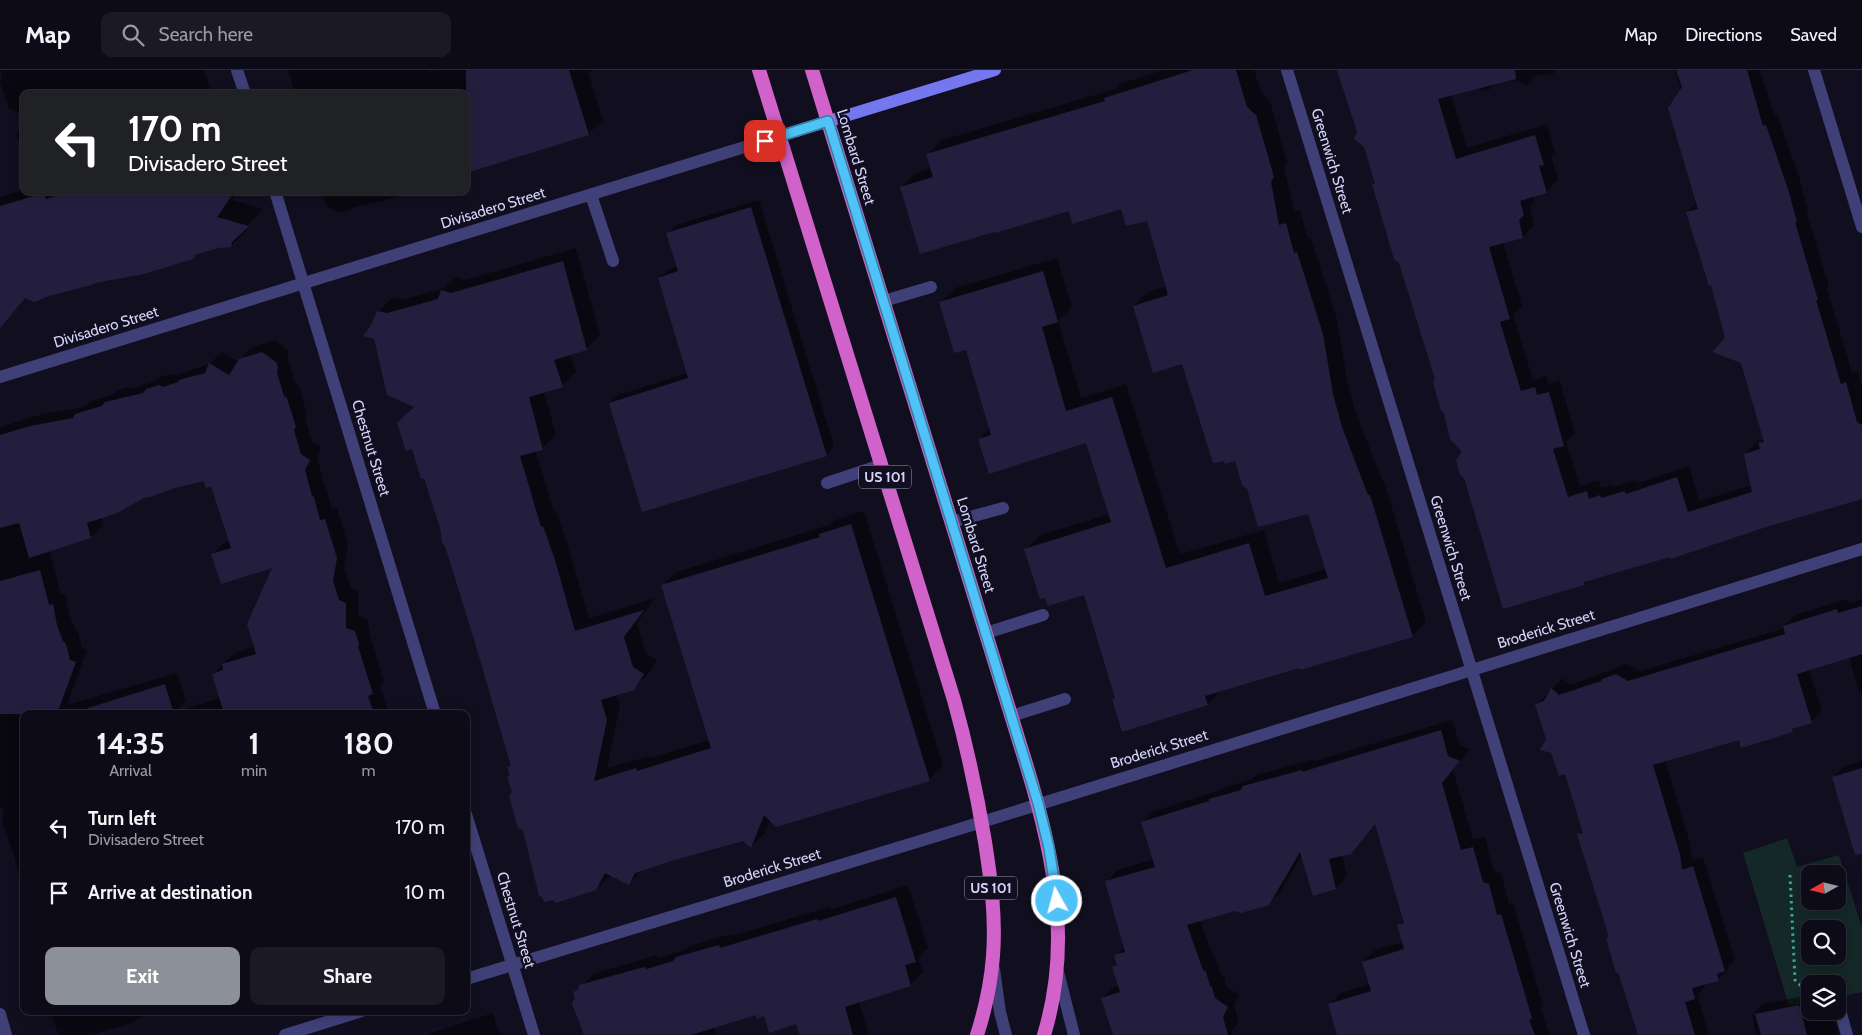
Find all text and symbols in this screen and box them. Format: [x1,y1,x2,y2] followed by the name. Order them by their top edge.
[101,12,451,57] search box
[25,20,71,49] text: Map
[119,21,147,49] icon: search
[159,23,253,46] text: Search here
[1624,24,1657,46] text: Map
[1685,24,1762,46] text: Directions
[1790,24,1837,46] text: Saved
[1307,106,1357,216] street label: Greenwich Street
[128,107,221,150] text: 170 m
[833,107,879,207] street label: Lombard Street
[45,110,110,175] icon: left
[744,120,786,162] pin
[751,127,779,155] icon: arrive
[128,150,287,177] text: Divisadero Street
[438,184,548,232] street label: Divisadero Street
[51,303,161,351] street label: Divisadero Street
[348,398,394,498] street label: Chestnut Street
[859,466,911,488] road number: US 101
[1426,493,1476,603] street label: Greenwich Street
[953,495,999,595] street label: Lombard Street
[1495,606,1597,652] street label: Broderick Street
[96,725,165,762] text: 14:35
[249,725,260,762] text: 1
[343,725,394,762] text: 180
[1108,726,1210,772] street label: Broderick Street
[109,761,152,780] text: Arrival
[241,761,267,780] text: min
[362,761,376,780] text: m
[88,807,156,830] text: Turn left
[45,814,73,842] icon: left
[395,816,445,839] text: 170 m
[88,830,204,849] text: Divisadero Street
[721,845,823,891] street label: Broderick Street
[1801,865,1846,910] north arrow
[1801,865,1846,1020] map controls
[493,870,539,970] street label: Chestnut Street
[1030,874,1082,926] position arrow
[965,876,1017,900] road number: US 101
[45,879,73,907] icon: arrive
[1545,880,1595,990] street label: Greenwich Street
[88,881,252,904] text: Arrive at destination
[405,881,445,904] text: 10 m
[1801,920,1846,965] button: search
[45,947,240,1005] button: Exit
[250,947,445,1005] button: Share
[1801,975,1846,1020] button: layers

